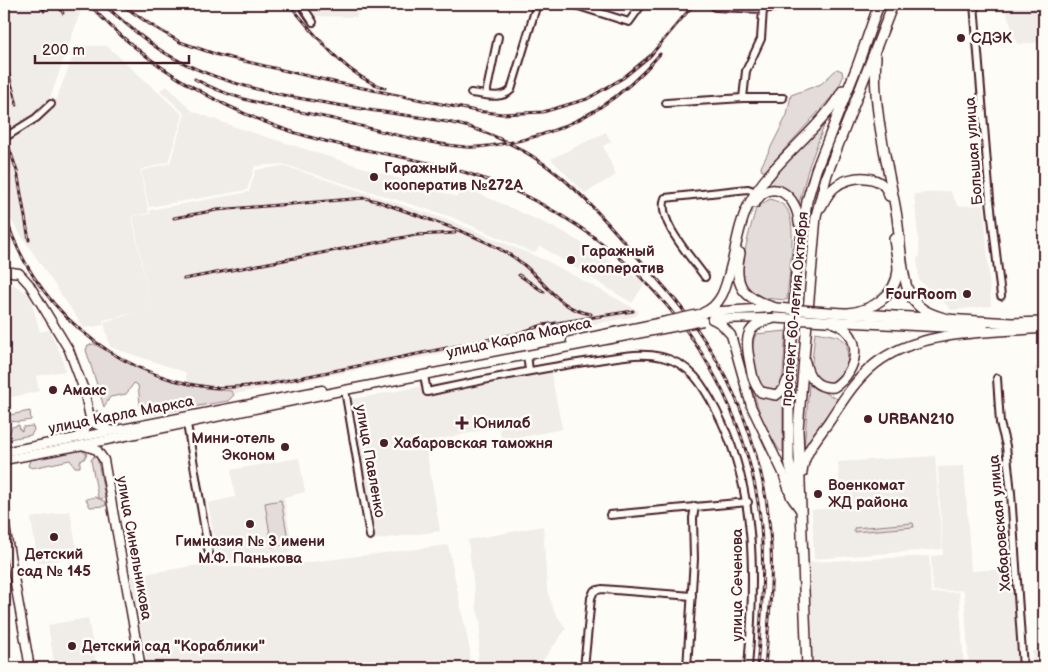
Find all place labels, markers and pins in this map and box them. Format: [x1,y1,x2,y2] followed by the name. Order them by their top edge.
[971,29,1013,48] place label: СДЭК
[955,32,967,44] marker: СДЭК
[384,159,524,195] place label: Гаражный кооператив №272А
[368,171,380,183] marker: Гаражный кооператив №272А
[581,242,664,278] place label: Гаражный кооператив
[565,254,577,266] marker: Гаражный кооператив
[885,285,957,304] place label: FourRoom
[961,288,973,300] marker: FourRoom
[62,381,107,400] place label: Амакс
[47,384,59,396] marker: Амакс
[878,410,954,429] place label: URBAN210
[862,413,874,425] marker: URBAN210
[473,414,531,433] place label: Юнилаб
[455,416,469,430] marker: Юнилаб
[191,429,275,465] place label: Мини-отель Эконом
[393,434,553,453] place label: Хабаровская таможня
[378,437,390,449] marker: Хабаровская таможня
[279,441,291,453] marker: Мини-отель Эконом
[828,476,908,512] place label: Военкомат ЖД района
[812,488,824,500] marker: Военкомат ЖД района
[244,518,256,530] marker: Гимназия № 3 имени М.Ф. Панькова
[48,531,60,543] marker: Детский сад № 145
[175,532,325,568] place label: Гимназия № 3 имени М.Ф. Панькова
[17,545,91,581] place label: Детский сад № 145
[82,637,265,656] place label: Детский сад "Кораблики"
[66,640,78,652] marker: Детский сад "Кораблики"

